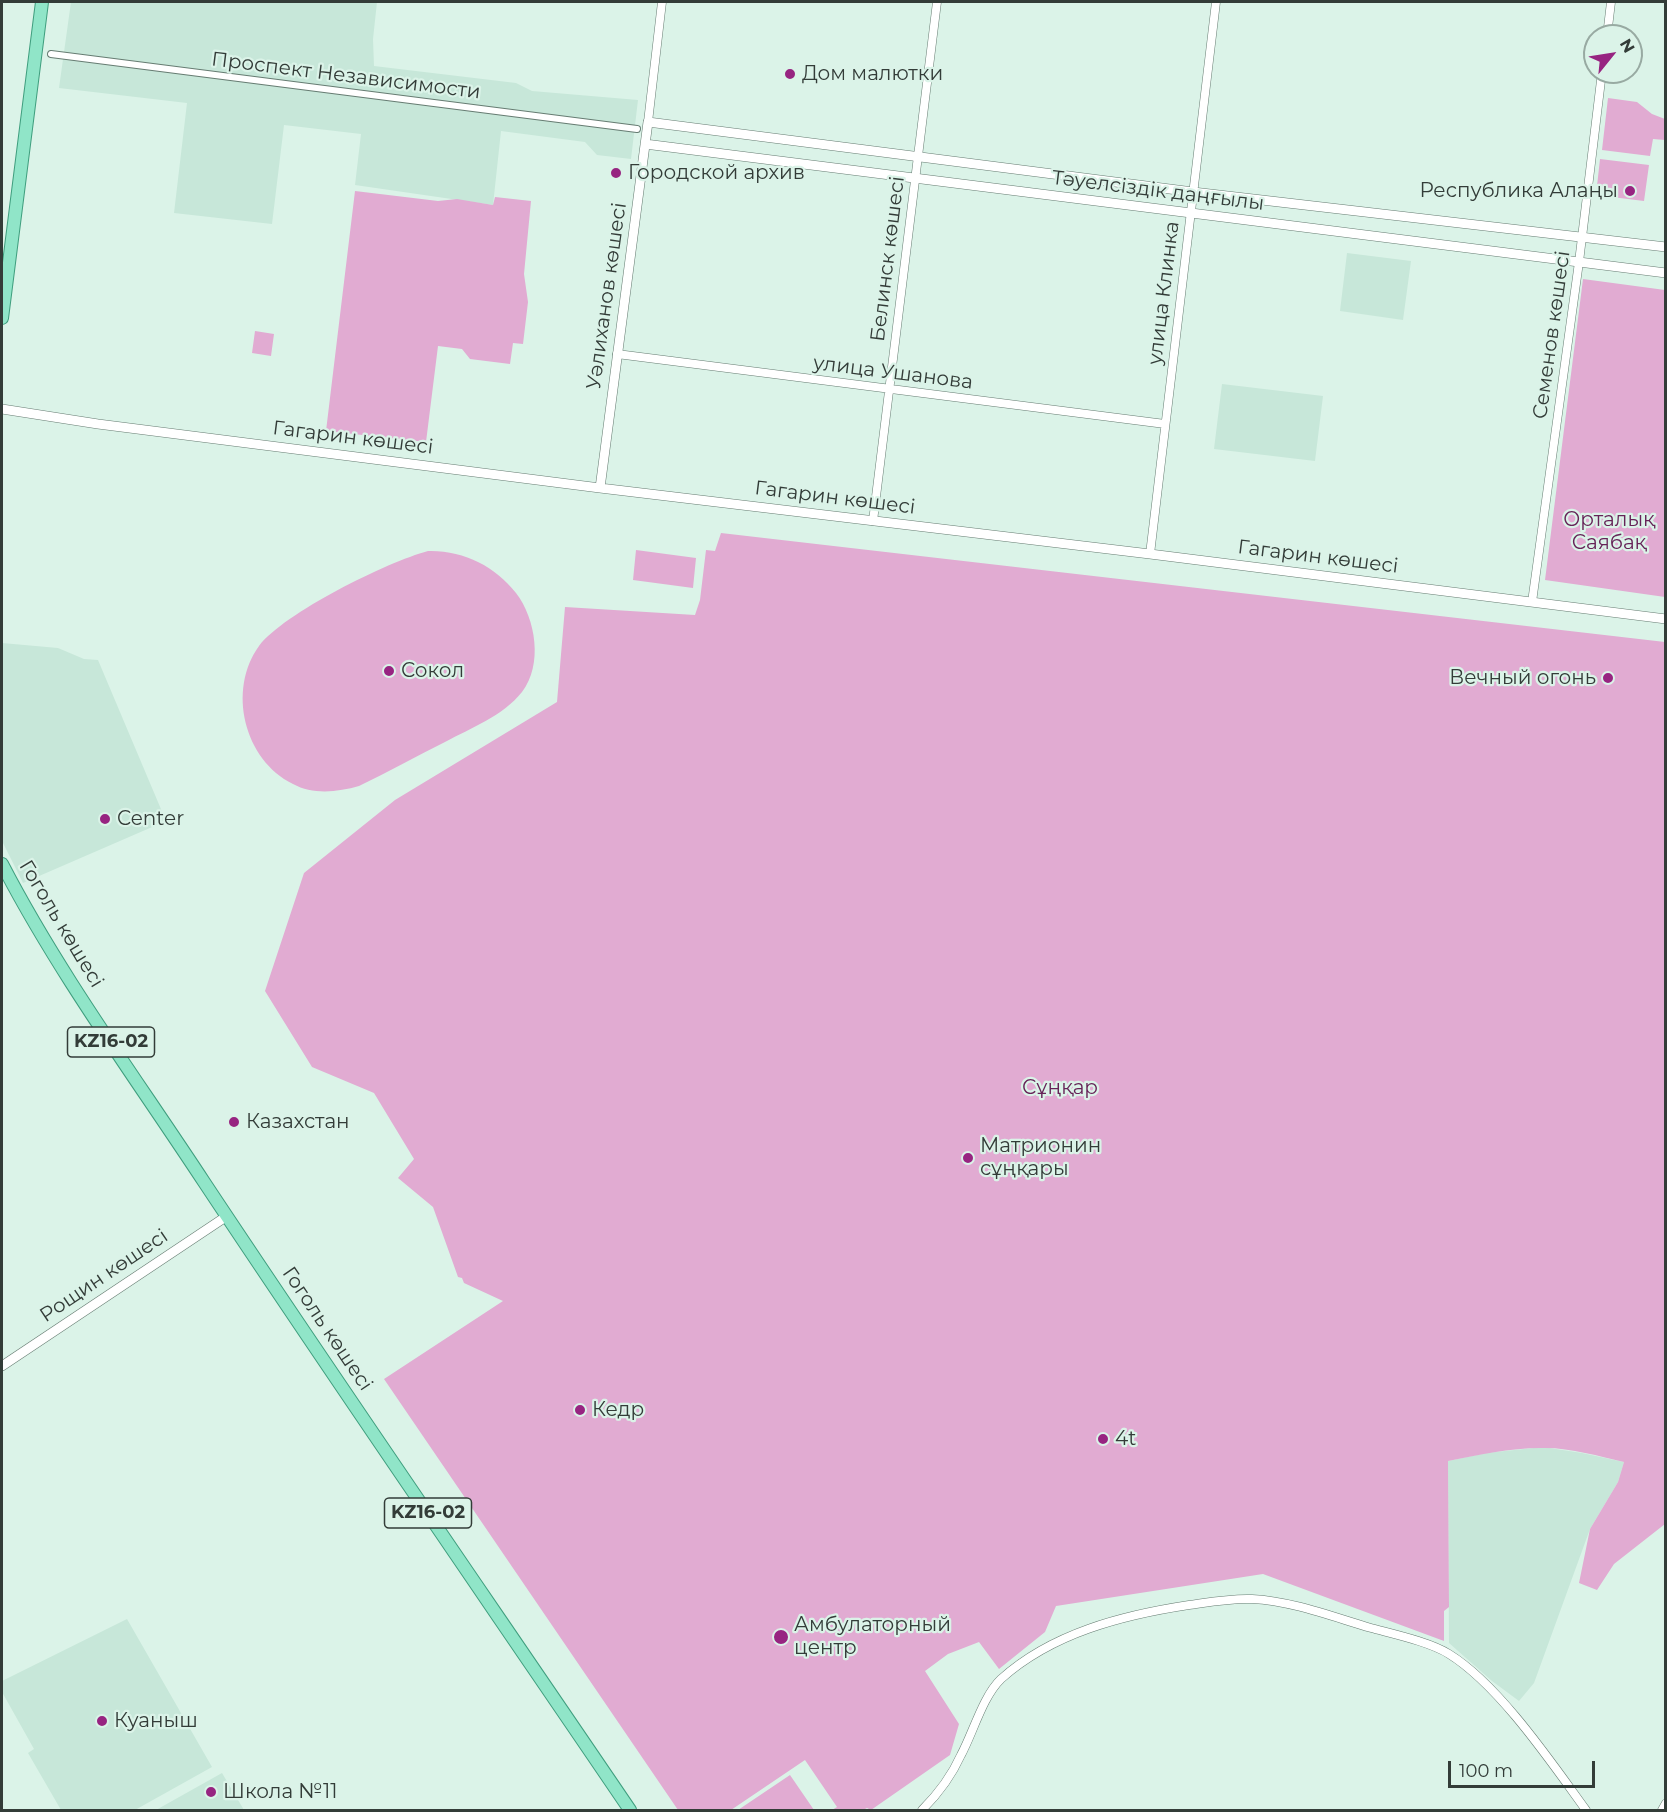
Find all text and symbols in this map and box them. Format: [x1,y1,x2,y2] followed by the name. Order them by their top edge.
[1583,24,1643,84] north arrow
[1616,35,1639,56] text: N
[210,48,482,104] street label: Проспект Независимости
[802,62,943,86] place label: Дом малютки
[783,67,797,81] marker: Дом малютки
[628,161,805,185] place label: Городской архив
[609,166,623,180] marker: Городской архив
[1051,166,1265,216] street label: Тәуелсіздік даңғылы
[866,175,910,343] street label: Белинск көшесі
[1419,179,1618,203] place label: Республика Алаңы
[1623,184,1637,198] marker: Республика Алаңы
[582,201,632,391] street label: Уәлиханов көшесі
[1143,220,1185,366] street label: улица Клинка
[1528,249,1576,421] street label: Семенов көшесі
[812,351,974,395] street label: улица Ушанова
[271,416,435,460] street label: Гагарин көшесі
[753,476,917,520] street label: Гагарин көшесі
[1563,508,1655,555] park label: Орталық Саябақ
[1236,535,1400,579] street label: Гагарин көшесі
[401,659,464,683] place label: Сокол
[382,664,396,678] marker: Сокол
[1449,666,1596,690] place label: Вечный огонь
[1601,671,1615,685] marker: Вечный огонь
[117,807,184,831] place label: Center
[98,812,112,826] marker: Center
[14,856,108,992] street label: Гоголь көшесі
[68,1027,154,1057] road number: KZ16-02
[1022,1076,1098,1100] park label: Сұңқар
[246,1110,350,1134] place label: Казахстан
[227,1115,241,1129] marker: Казахстан
[980,1134,1101,1181] place label: Матрионин сұңқары
[961,1151,975,1165] marker: Матрионин сұңқары
[35,1224,173,1328] street label: Рощин көшесі
[277,1263,377,1395] street label: Гоголь көшесі
[592,1398,644,1422] place label: Кедр
[573,1403,587,1417] marker: Кедр
[1115,1427,1136,1451] place label: 4t
[1096,1432,1110,1446] marker: 4t
[384,1498,472,1528] road number: KZ16-02
[794,1613,951,1660] place label: Амбулаторный центр
[772,1628,790,1646] marker: Амбулаторный центр
[114,1709,198,1733] place label: Куаныш
[95,1714,109,1728] marker: Куаныш
[1451,1749,1598,1787] scale bar
[1459,1760,1513,1782] text: 100 m
[223,1780,337,1804] place label: Школа №11
[204,1785,218,1799] marker: Школа №11

